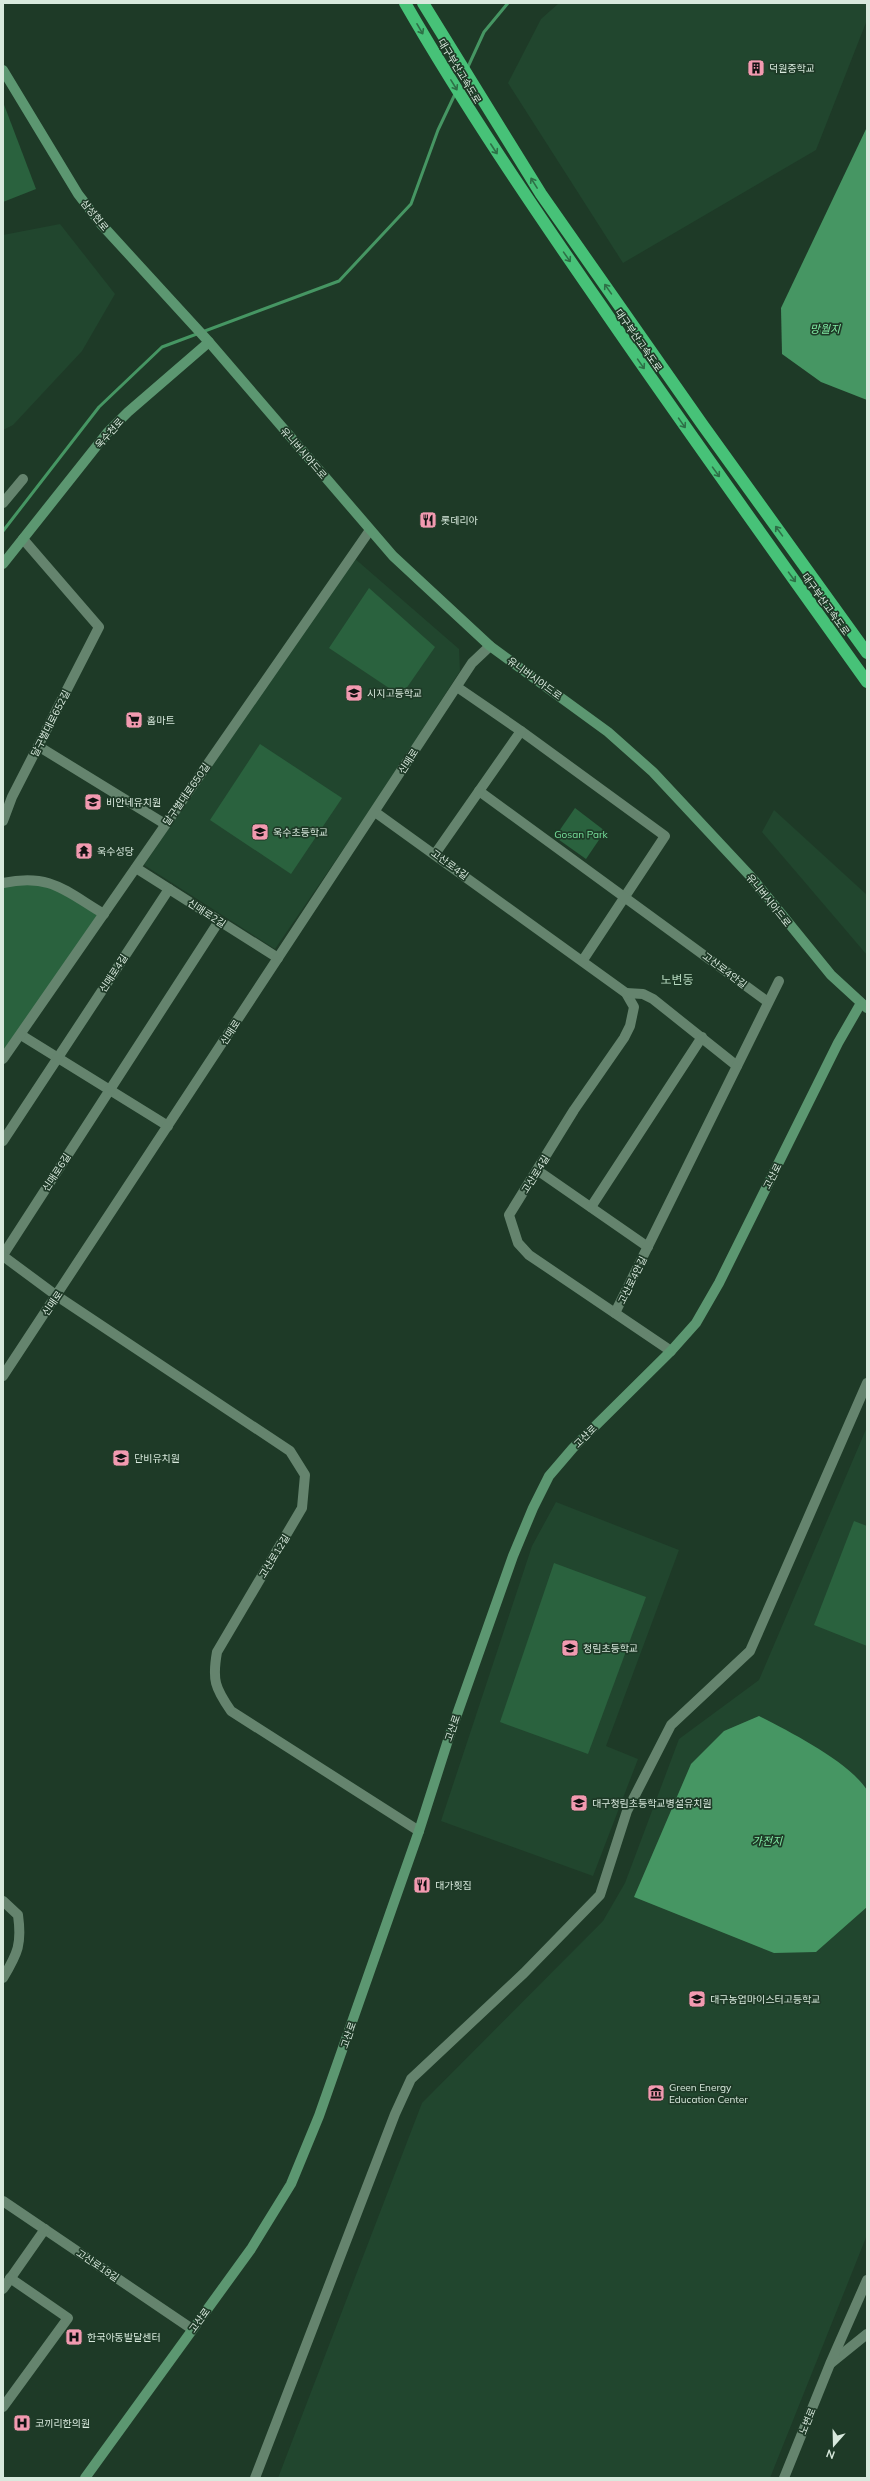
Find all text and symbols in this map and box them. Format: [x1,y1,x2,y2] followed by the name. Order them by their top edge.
[416,23,424,35] one-way arrow
[435,36,484,106] street label: 대구부산고속도로
[746,58,766,78] building icon: 덕원중학교
[769,62,815,75] place label: 덕원중학교
[450,79,458,90] one-way arrow
[490,143,498,154] one-way arrow
[530,177,538,188] one-way arrow
[78,197,111,234] street label: 삼성현로
[563,251,571,262] one-way arrow
[604,284,612,295] one-way arrow
[612,306,665,374] street label: 대구부산고속도로
[810,322,841,336] water label: 망월지
[637,358,645,369] one-way arrow
[92,415,127,451] street label: 욱수천로
[678,418,686,429] one-way arrow
[278,425,330,482] street label: 유니버시아드로
[712,466,720,477] one-way arrow
[418,510,438,530] restaurant icon: 롯데리아
[441,514,479,527] place label: 롯데리아
[775,525,783,536] one-way arrow
[799,571,852,638] street label: 대구부산고속도로
[788,572,796,583] one-way arrow
[505,654,565,703] street label: 유니버시아드로
[344,683,364,703] school or university icon: 시지고등학교
[367,687,422,700] place label: 시지고등학교
[28,688,73,759] street label: 달구벌대로652길
[124,710,144,730] supermarket icon: 홈마트
[147,714,175,727] place label: 홈마트
[395,746,421,776] street label: 신매로
[160,761,213,828] street label: 달구벌대로650길
[83,792,103,812] school or university icon: 비안네유치원
[106,796,161,809] place label: 비안네유치원
[250,822,270,842] school or university icon: 욱수초등학교
[273,826,328,839] place label: 욱수초등학교
[554,828,609,841] park label: Gosan Park
[74,841,94,861] temple icon: 욱수성당
[97,845,134,858] place label: 욱수성당
[429,847,471,882] street label: 고산로4길
[743,871,794,929] street label: 유니버시아드로
[185,896,228,931] street label: 신매로2길
[700,950,749,991] street label: 고산로4안길
[96,952,131,995] street label: 신매로4길
[660,972,694,987] district label: 노변동
[217,1017,243,1047] street label: 신매로
[39,1151,74,1194] street label: 신매로6길
[519,1153,552,1196] street label: 고산로4길
[760,1161,785,1191] street label: 고산로
[615,1254,650,1306] street label: 고산로4안길
[39,1288,66,1318] street label: 신매로
[571,1422,600,1451] street label: 고산로
[111,1448,131,1468] school or university icon: 단비유치원
[134,1452,180,1465] place label: 단비유치원
[256,1532,293,1581] street label: 고산로12길
[560,1638,580,1658] school or university icon: 청림초등학교
[583,1642,638,1655] place label: 청림초등학교
[442,1713,463,1743] street label: 고산로
[569,1793,589,1813] school or university icon: 대구청림초등학교병설유치원
[592,1797,712,1810] place label: 대구청림초등학교병설유치원
[752,1834,783,1848] water label: 가전지
[412,1875,432,1895] restaurant icon: 대가횟집
[435,1879,472,1892] place label: 대가횟집
[687,1989,707,2009] school or university icon: 대구농업마이스터고등학교
[710,1993,820,2006] place label: 대구농업마이스터고등학교
[338,2020,359,2050] street label: 고산로
[669,2081,748,2106] place label: Green Energy Education Center
[646,2083,666,2103] museum icon: Green Energy Education Center
[74,2246,122,2284] street label: 고산로18길
[186,2305,213,2335] street label: 고산로
[64,2327,84,2347] hospital icon: 한국아동발달센터
[87,2331,161,2344] place label: 한국아동발달센터
[796,2406,819,2436] street label: 노변로
[12,2413,32,2433] hospital icon: 코끼리한의원
[35,2417,90,2430] place label: 코끼리한의원
[814,2425,854,2465] north arrow
[824,2446,837,2462] text: N

